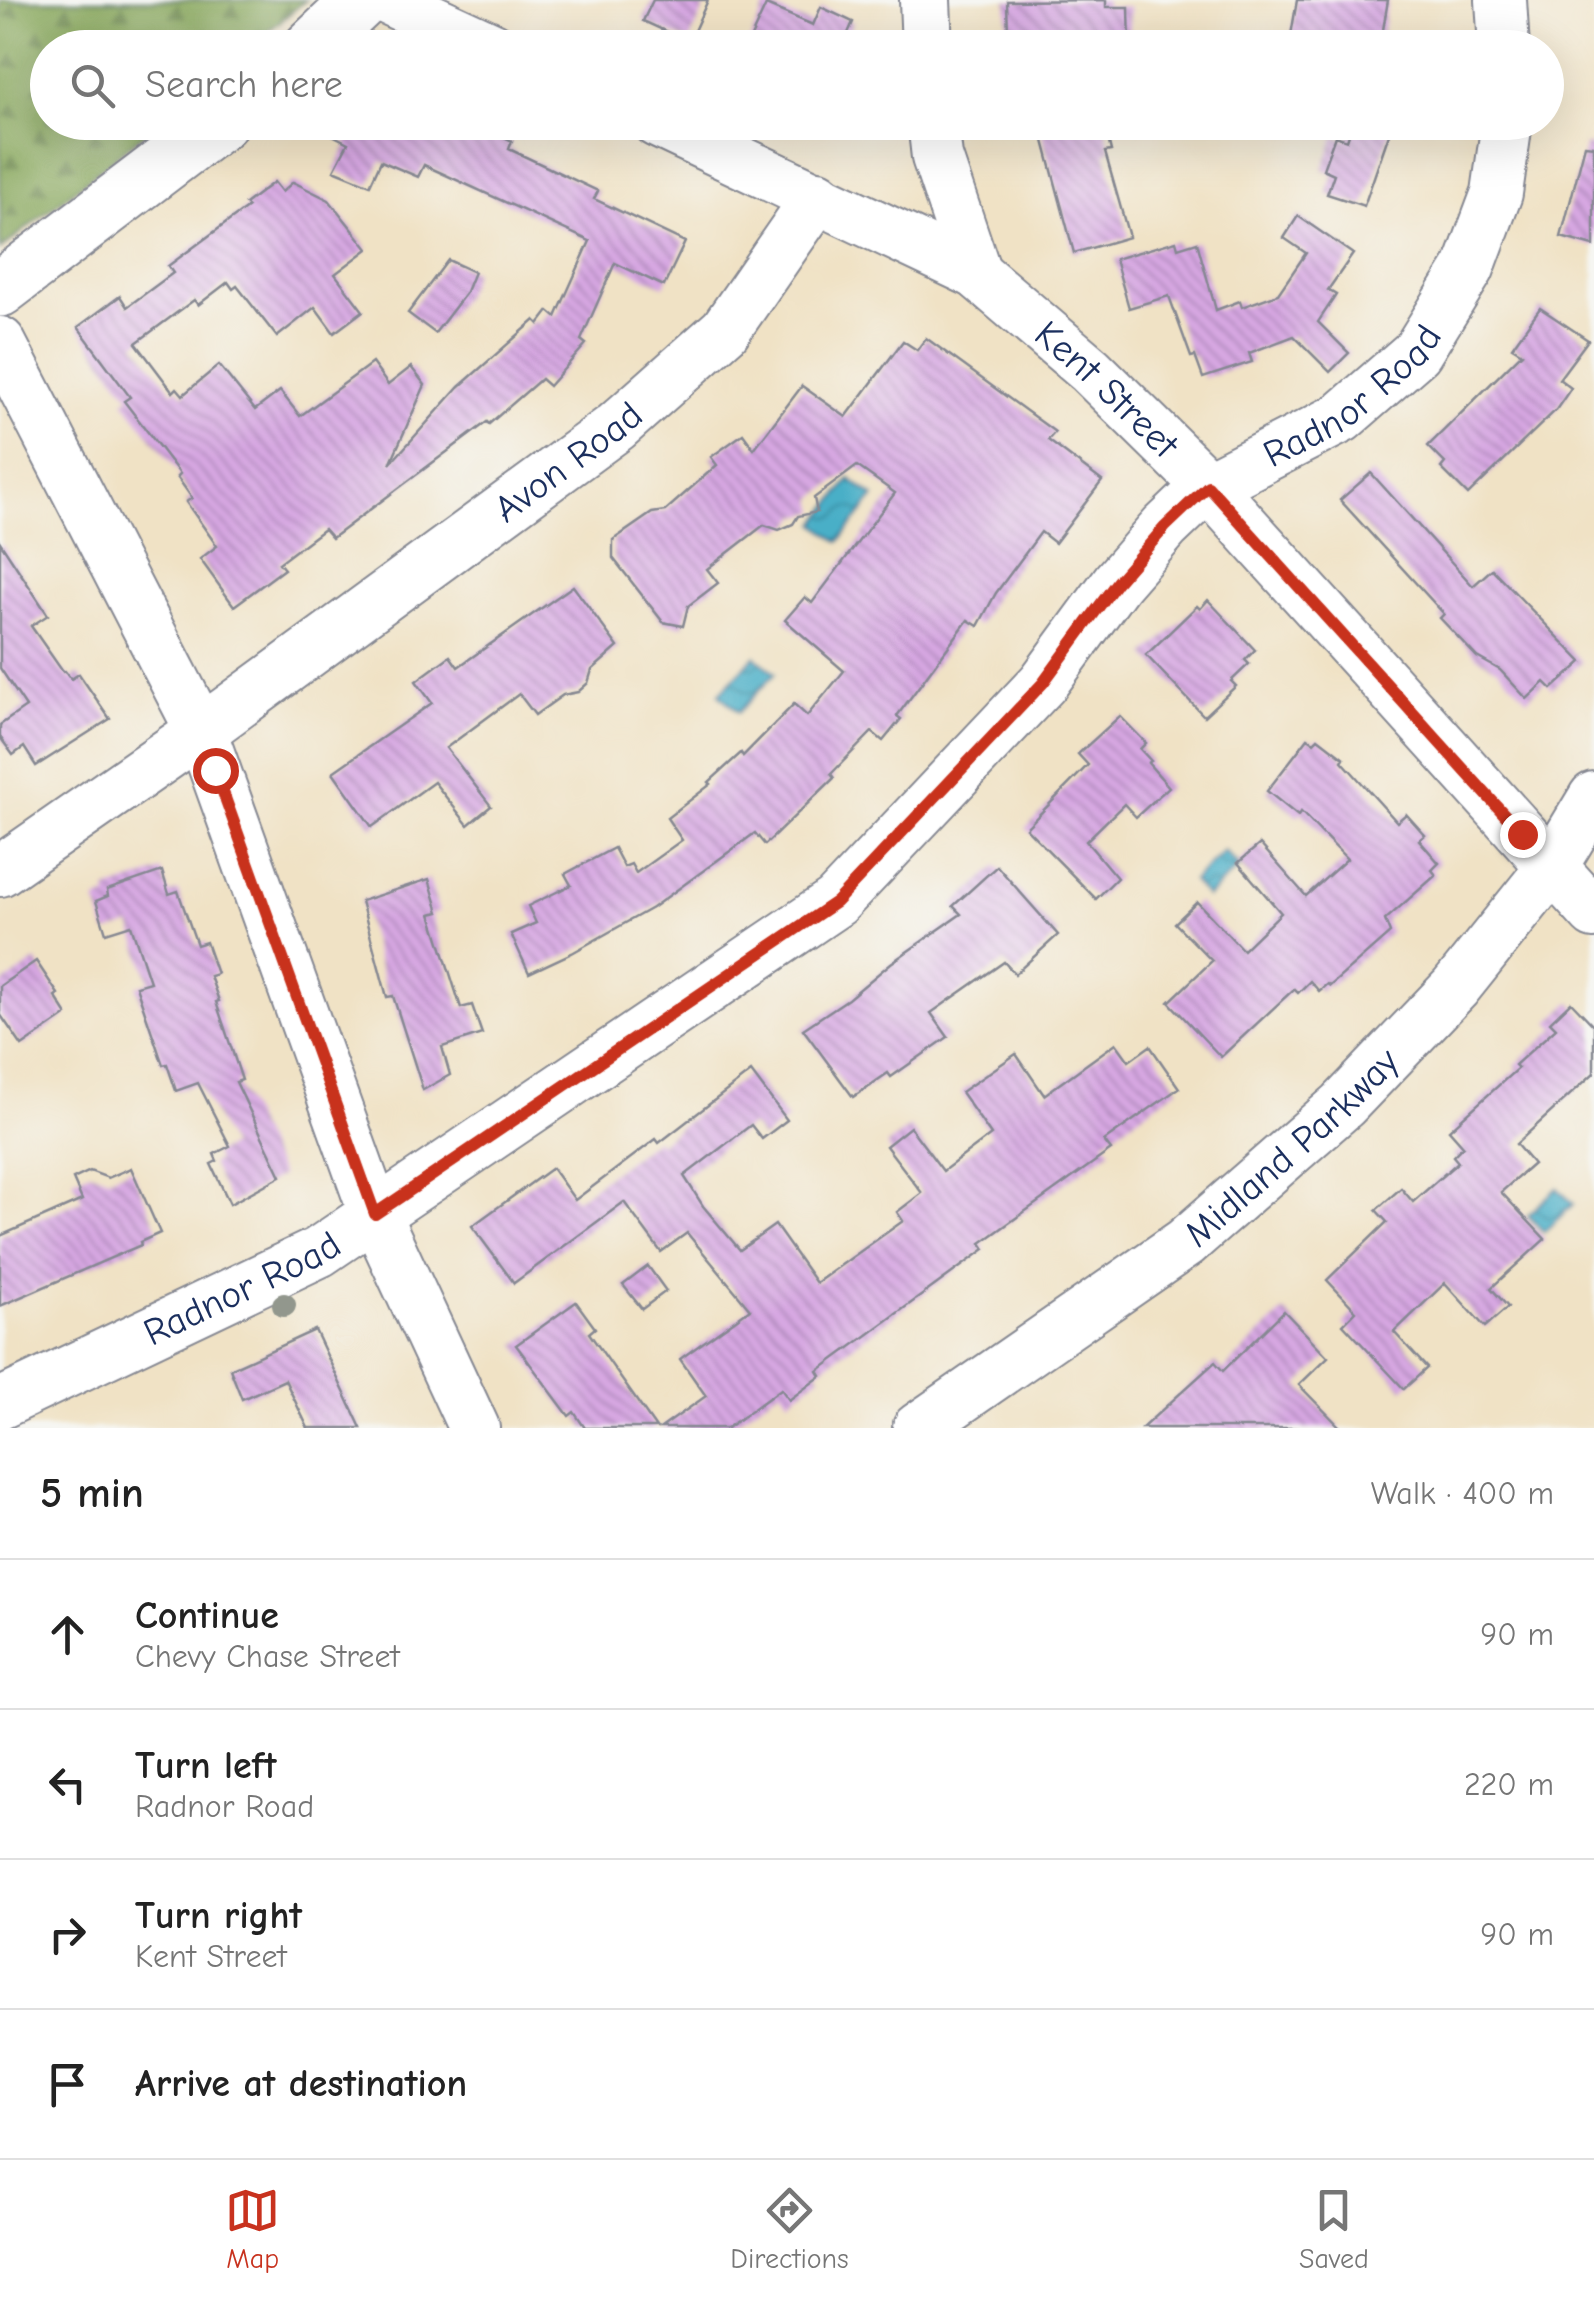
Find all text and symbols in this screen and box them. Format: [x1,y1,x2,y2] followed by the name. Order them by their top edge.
[30,30,1564,140] search box
[65,58,120,113] icon: search
[145,63,343,107] text: Search here
[1026,312,1188,468] street label: Kent Street
[1256,317,1451,477] street label: Radnor Road
[486,393,652,532] street label: Avon Road
[193,748,239,794] route start
[1500,812,1546,858] route end
[1176,1040,1408,1256] street label: Midland Parkway
[137,1223,349,1355] street label: Radnor Road
[40,1469,144,1518] text: 5 min
[1371,1475,1554,1512] text: Walk · 400 m
[135,1594,279,1638] text: Continue
[40,1607,95,1662] icon: ahead
[1480,1616,1554,1653] text: 90 m
[135,1638,400,1675] text: Chevy Chase Street
[135,1744,276,1788] text: Turn left
[40,1757,95,1812] icon: left
[1464,1766,1554,1803] text: 220 m
[135,1788,314,1825] text: Radnor Road
[135,1894,302,1938] text: Turn right
[40,1907,95,1962] icon: right
[1480,1916,1554,1953] text: 90 m
[135,1938,287,1975] text: Kent Street
[40,2057,95,2112] icon: arrive
[135,2062,467,2106] text: Arrive at destination
[225,2183,280,2275] tab: Map
[730,2183,849,2275] tab: Directions
[1299,2183,1369,2275] tab: Saved

